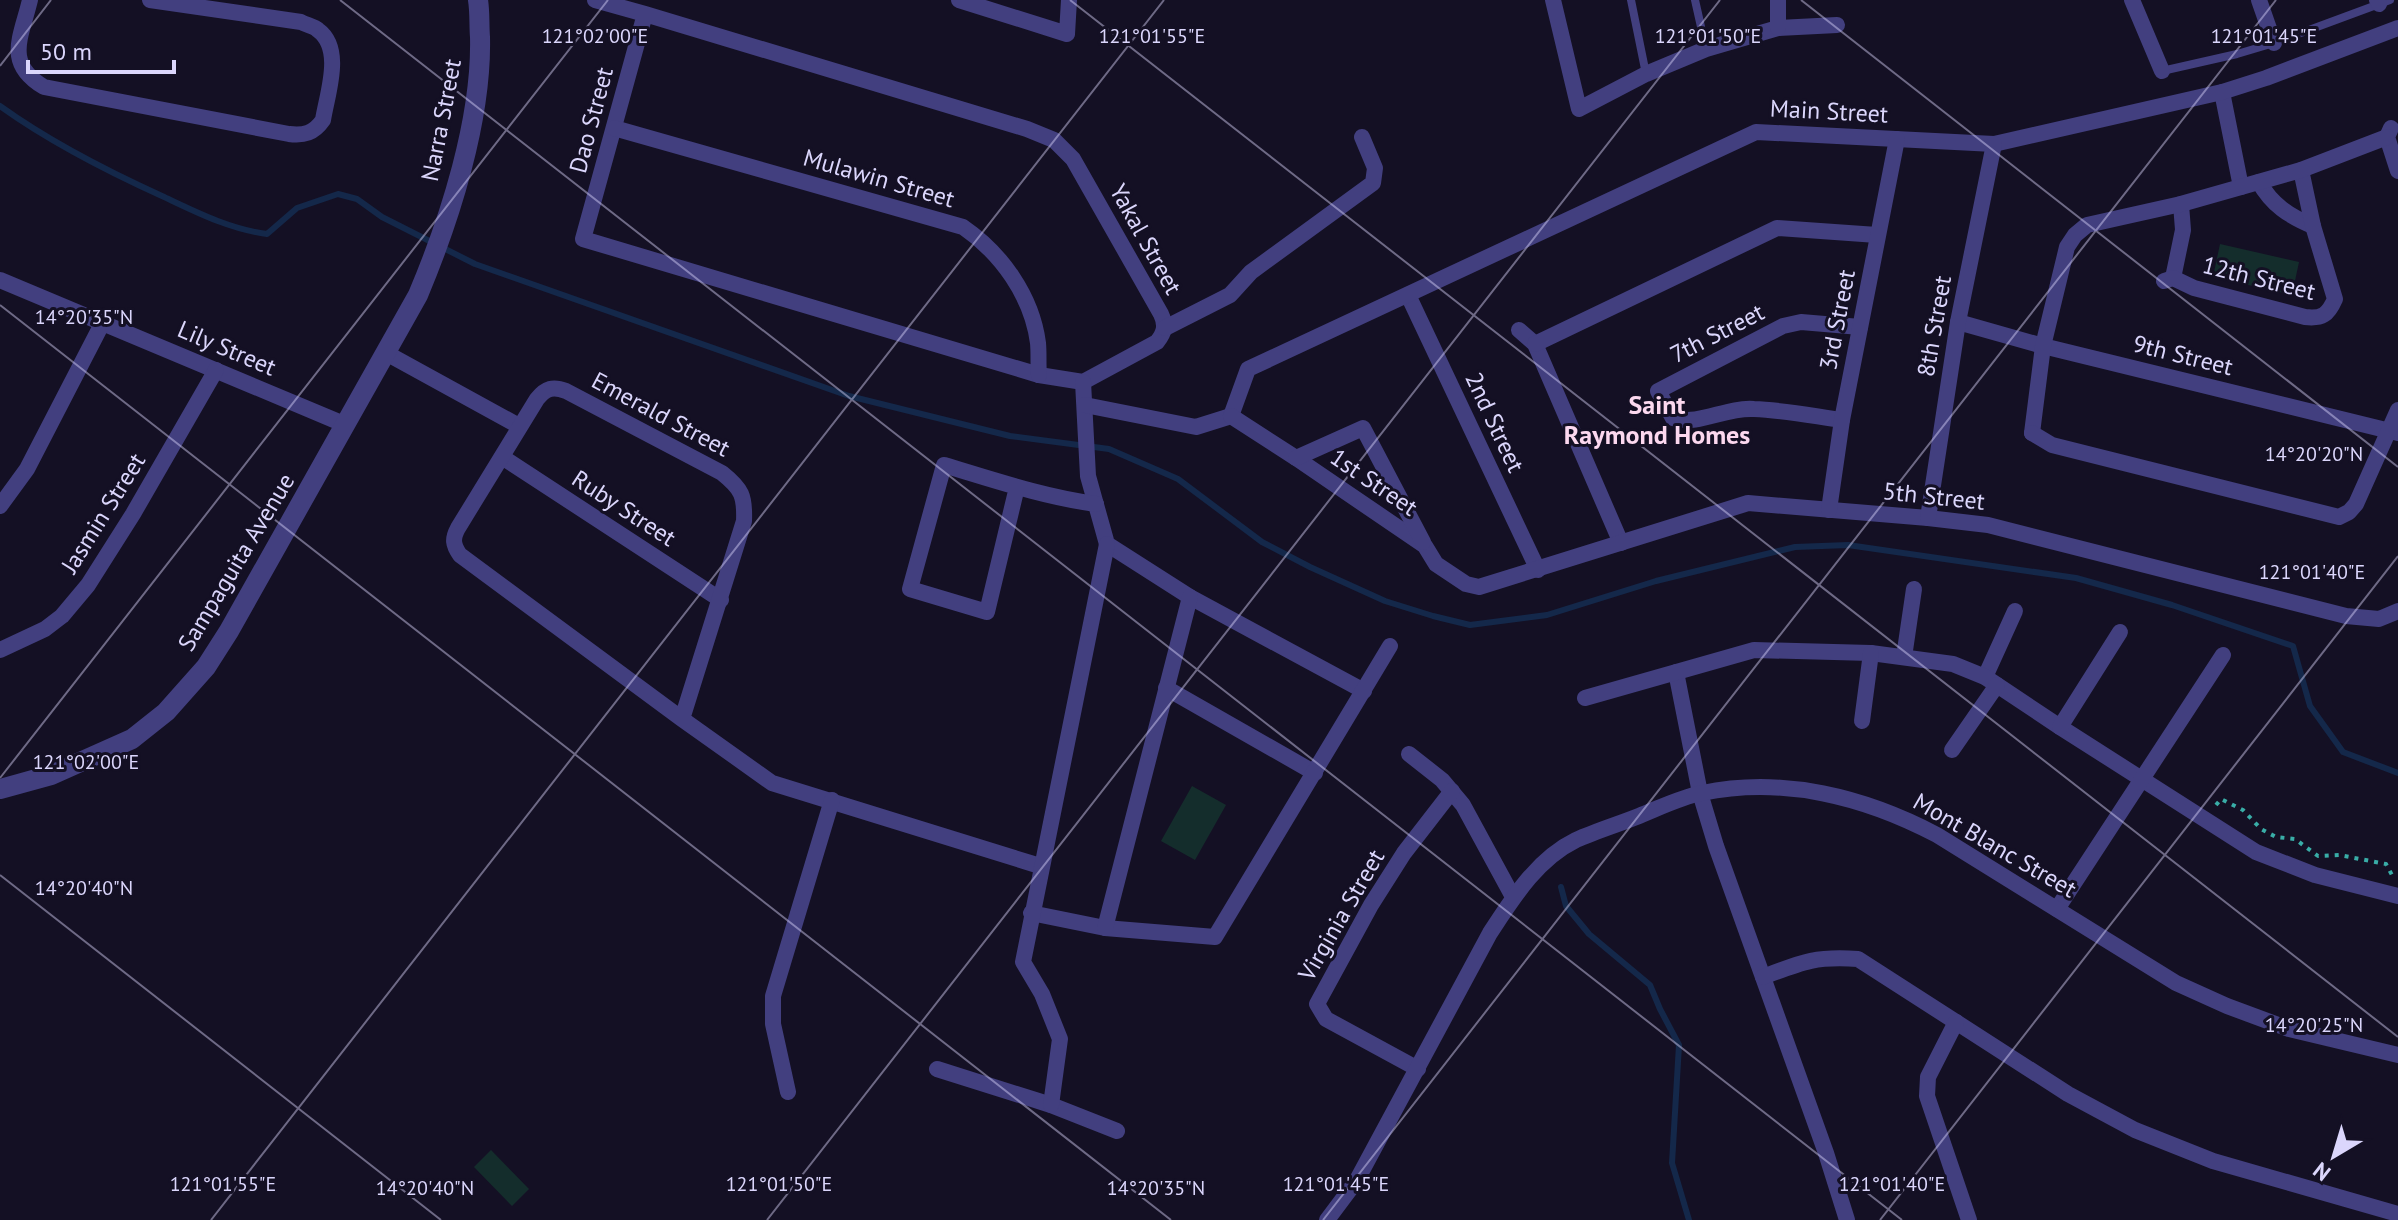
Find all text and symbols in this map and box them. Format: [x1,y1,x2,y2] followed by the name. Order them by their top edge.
[542,23,648,49] text: 121°02'00"E
[1099,23,1205,49] text: 121°01'55"E
[1655,23,1761,49] text: 121°01'50"E
[2211,23,2317,49] text: 121°01'45"E
[28,24,174,74] scale bar
[40,36,92,67] text: 50 m
[414,56,468,184] street label: Narra Street
[562,64,620,176] street label: Dao Street
[1769,92,1889,130] street label: Main Street
[800,142,958,214] street label: Mulawin Street
[1103,178,1189,300] street label: Yakal Street
[2199,249,2319,307] street label: 12th Street
[1812,267,1862,373] street label: 3rd Street
[1910,273,1958,379] street label: 8th Street
[1665,296,1769,370] street label: 7th Street
[35,304,133,330] text: 14°20'35"N
[173,313,281,383] street label: Lily Street
[2130,328,2236,382] street label: 9th Street
[587,365,735,463] street label: Emerald Street
[1458,367,1532,477] street label: 2nd Street
[1564,388,1750,451] district label: Saint Raymond Homes
[1324,441,1424,523] street label: 1st Street
[2265,441,2363,467] text: 14°20'20"N
[53,447,152,580] street label: Jasmin Street
[566,463,682,553] street label: Ruby Street
[171,467,301,657] street label: Sampaguita Avenue
[1882,475,1986,517] street label: 5th Street
[2259,559,2365,585] text: 121°01'40"E
[33,749,139,775] text: 121°02'00"E
[1908,786,2082,904] street label: Mont Blanc Street
[1290,844,1391,987] street label: Virginia Street
[35,875,133,901] text: 14°20'40"N
[2265,1012,2363,1038] text: 14°20'25"N
[2294,1116,2374,1196] north arrow
[2307,1156,2336,1187] text: N
[170,1171,276,1197] text: 121°01'55"E
[726,1171,832,1197] text: 121°01'50"E
[1283,1171,1389,1197] text: 121°01'45"E
[1839,1171,1945,1197] text: 121°01'40"E
[376,1175,474,1201] text: 14°20'40"N
[1107,1175,1205,1201] text: 14°20'35"N

